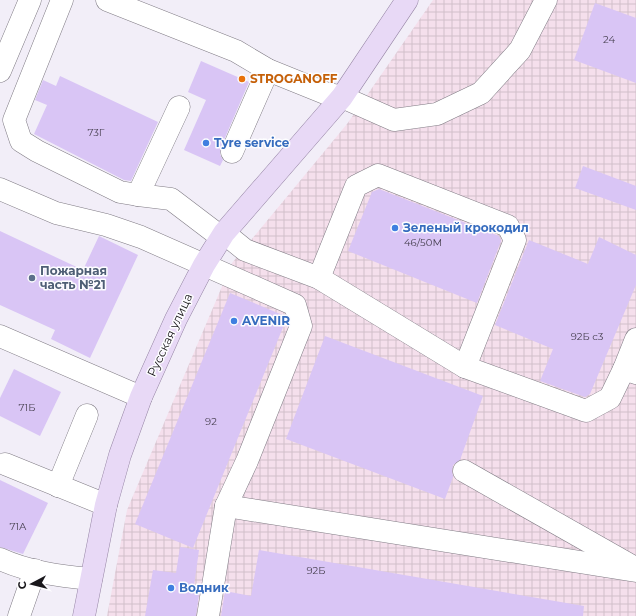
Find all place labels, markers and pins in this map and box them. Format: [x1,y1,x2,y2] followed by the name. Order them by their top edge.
[250,71,338,86] place label: STROGANOFF
[237,74,247,84] marker: STROGANOFF
[214,135,290,150] place label: Tyre service
[201,138,211,148] marker: Tyre service
[402,220,529,235] place label: Зеленый крокодил
[390,223,400,233] marker: Зеленый крокодил
[40,263,107,292] place label: Пожарная часть №21
[27,273,37,283] marker: Пожарная часть №21
[241,313,290,328] place label: AVENIR
[229,316,239,326] marker: AVENIR
[179,580,229,595] place label: Водник
[166,583,176,593] marker: Водник

